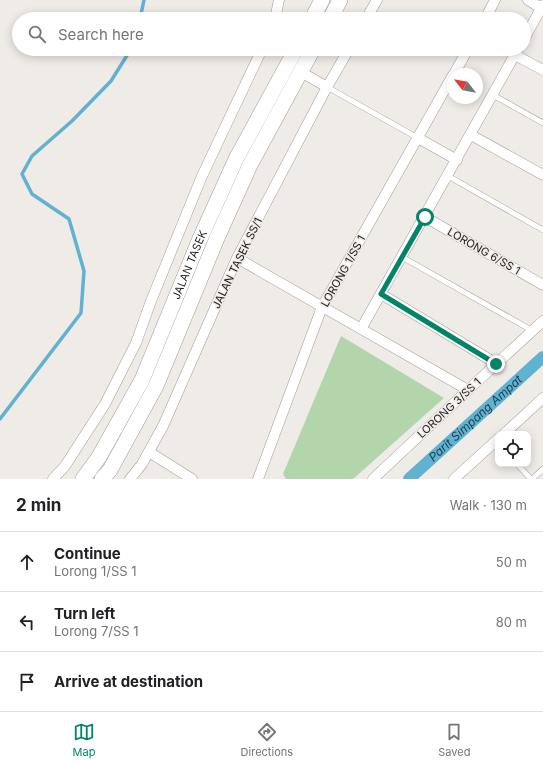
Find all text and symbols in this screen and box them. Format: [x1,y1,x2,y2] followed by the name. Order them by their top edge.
[12,12,531,56] search box
[26,23,48,45] icon: search
[58,25,144,44] text: Search here
[447,68,483,104] north arrow
[416,208,434,226] route start
[209,215,265,311] street label: JALAN TASEK SS/1
[445,224,523,278] street label: LORONG 6/SS 1
[169,227,210,301] street label: JALAN TASEK
[318,233,368,309] street label: LORONG 1/SS 1
[487,355,505,373] route end
[425,371,526,464] water label: Parit Simpang Ampat
[414,375,484,441] street label: LORONG 3/SS 1
[495,431,531,467] map controls
[495,431,531,467] button: locate
[16,495,61,515] text: 2 min
[450,497,527,513] text: Walk · 130 m
[54,544,121,563] text: Continue
[16,551,38,573] icon: ahead
[496,554,527,570] text: 50 m
[54,563,137,579] text: Lorong 1/SS 1
[54,604,115,623] text: Turn left
[16,611,38,633] icon: left
[496,614,527,630] text: 80 m
[54,623,139,639] text: Lorong 7/SS 1
[16,671,38,693] icon: arrive
[54,672,203,691] text: Arrive at destination
[73,721,95,759] tab: Map
[241,721,293,759] tab: Directions
[438,721,470,759] tab: Saved

